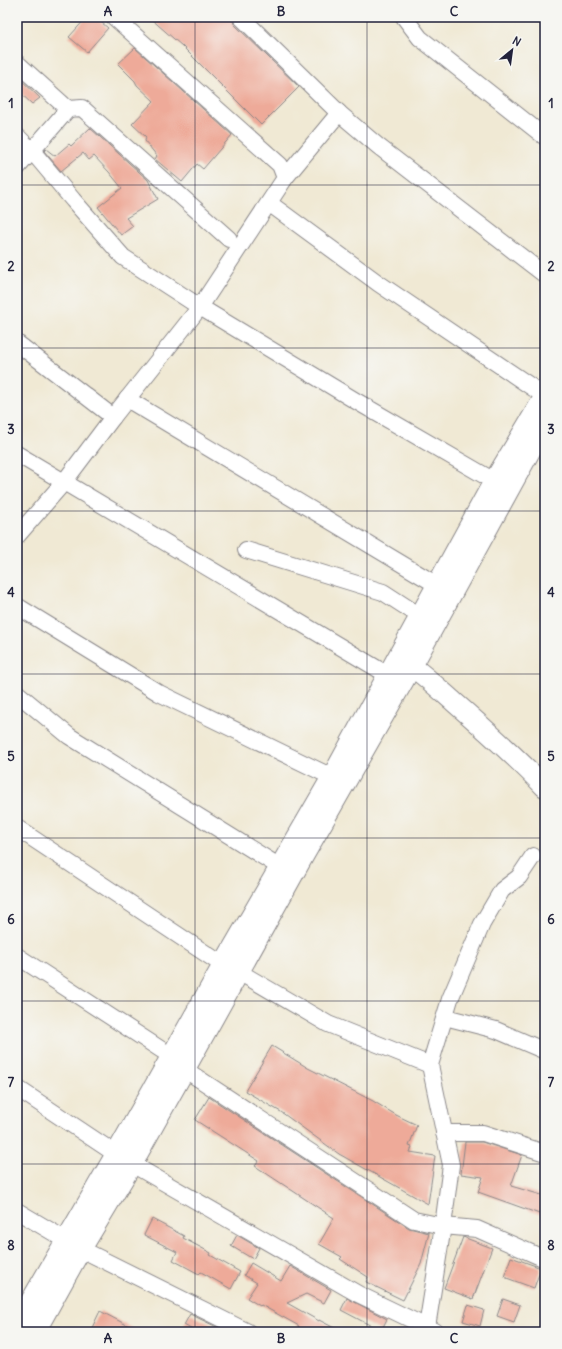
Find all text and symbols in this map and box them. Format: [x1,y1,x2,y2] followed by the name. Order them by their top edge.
[104,3,113,20] text: A
[277,3,286,20] text: B
[450,3,459,20] text: C
[492,30,532,70] north arrow
[510,33,524,49] text: N
[8,95,14,112] text: 1
[548,95,554,112] text: 1
[7,258,15,275] text: 2
[547,258,555,275] text: 2
[7,421,15,438] text: 3
[547,421,555,438] text: 3
[7,584,15,601] text: 4
[547,584,555,601] text: 4
[7,748,15,765] text: 5
[547,748,555,765] text: 5
[7,911,15,928] text: 6
[547,911,555,928] text: 6
[8,1074,15,1091] text: 7
[548,1074,555,1091] text: 7
[7,1237,15,1254] text: 8
[547,1237,555,1254] text: 8
[104,1330,113,1347] text: A
[277,1330,286,1347] text: B
[450,1330,459,1347] text: C

